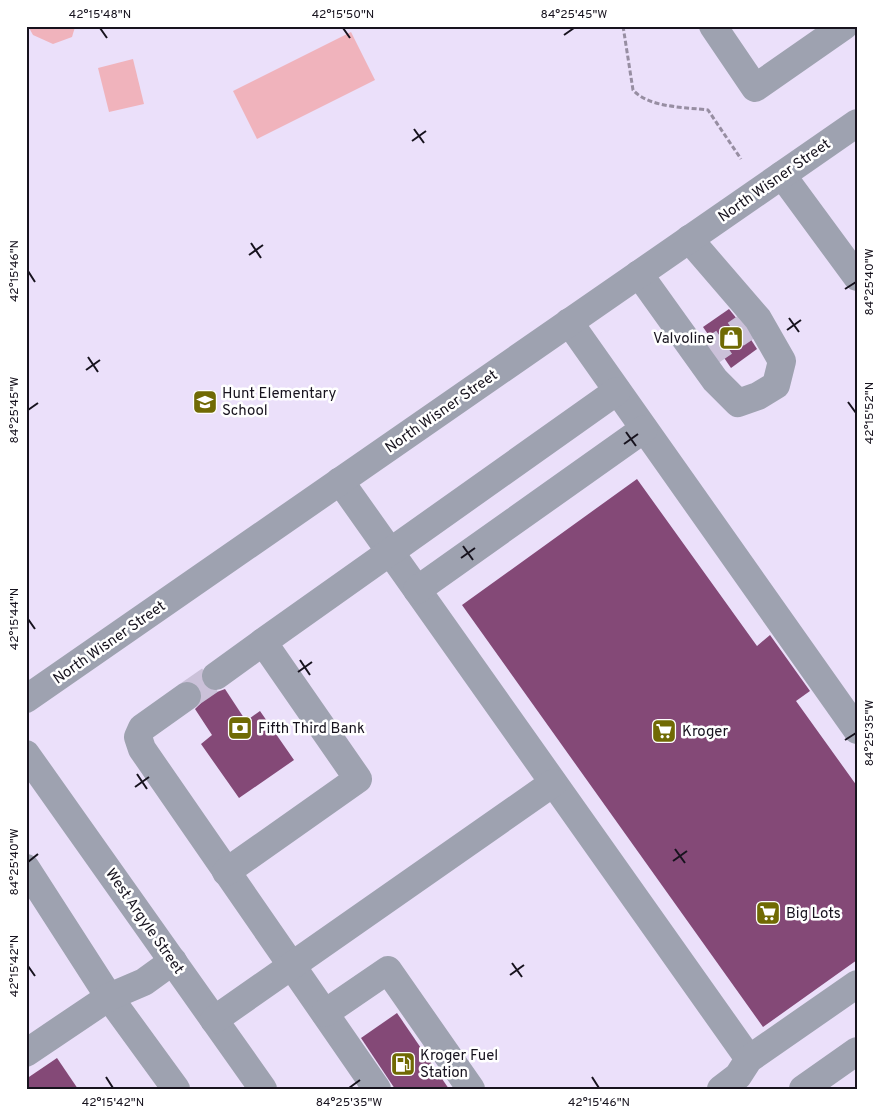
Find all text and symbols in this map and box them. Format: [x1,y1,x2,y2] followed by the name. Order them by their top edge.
[69,7,131,23] text: 42°15'48"N
[312,7,374,23] text: 42°15'50"N
[541,7,607,23] text: 84°25'45"W
[715,135,835,227] street label: North Wisner Street
[7,240,23,302] text: 42°15'46"N
[862,248,878,316] text: 84°25'40"W
[718,325,744,351] shop icon: Valvoline
[653,330,714,349] place label: Valvoline
[382,366,502,458] street label: North Wisner Street
[7,377,23,443] text: 84°25'45"W
[862,382,878,444] text: 42°15'52"N
[222,385,337,421] place label: Hunt Elementary School
[192,389,218,415] school or university icon: Hunt Elementary School
[7,588,23,650] text: 42°15'44"N
[50,597,170,689] street label: North Wisner Street
[862,700,878,766] text: 84°25'35"W
[227,715,253,741] bank icon: Fifth Third Bank
[651,718,677,744] supermarket icon: Kroger
[258,720,365,739] place label: Fifth Third Bank
[682,723,729,742] place label: Kroger
[7,828,23,896] text: 84°25'40"W
[100,865,187,978] street label: West Argyle Street
[755,900,781,926] supermarket icon: Big Lots
[786,905,841,924] place label: Big Lots
[7,935,23,997] text: 42°15'42"N
[420,1047,498,1083] place label: Kroger Fuel Station
[390,1051,416,1077] fuel station icon: Kroger Fuel Station
[82,1095,144,1111] text: 42°15'42"N
[316,1095,382,1111] text: 84°25'35"W
[568,1095,630,1111] text: 42°15'46"N

